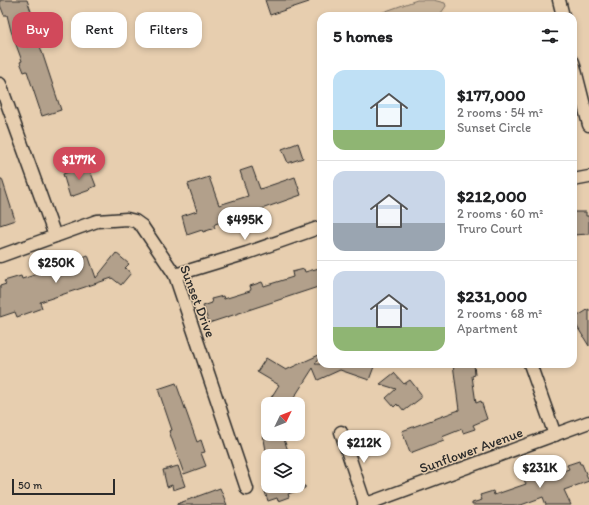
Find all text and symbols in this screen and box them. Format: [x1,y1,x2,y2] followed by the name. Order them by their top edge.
[12,12,63,48] chip: Buy
[71,12,127,48] chip: Rent
[135,12,202,48] chip: Filters
[539,25,561,47] icon: filters
[333,26,393,46] text: 5 homes
[457,85,526,105] text: $177,000
[365,86,413,134] icon: home
[457,105,543,120] text: 2 rooms · 54 m²
[457,120,531,135] text: Sunset Circle
[51,147,107,181] pin: $177K
[62,152,96,167] text: $177K
[457,186,527,206] text: $212,000
[365,187,413,235] icon: home
[457,206,543,221] text: 2 rooms · 60 m²
[217,207,273,241] pin: $495K
[227,212,263,227] text: $495K
[457,221,522,236] text: Truro Court
[28,250,84,284] pin: $250K
[38,255,74,270] text: $250K
[176,262,219,340] street label: Sunset Drive
[457,286,527,306] text: $231,000
[365,287,413,335] icon: home
[457,306,542,321] text: 2 rooms · 68 m²
[457,321,518,336] text: Apartment
[261,397,305,441] north arrow
[261,397,305,493] map controls
[417,424,526,477] street label: Sunflower Avenue
[336,430,392,464] pin: $212K
[347,435,381,450] text: $212K
[261,449,305,493] button: layers
[512,455,568,489] pin: $231K
[523,460,557,475] text: $231K
[12,477,115,496] scale bar
[18,479,42,492] text: 50 m

